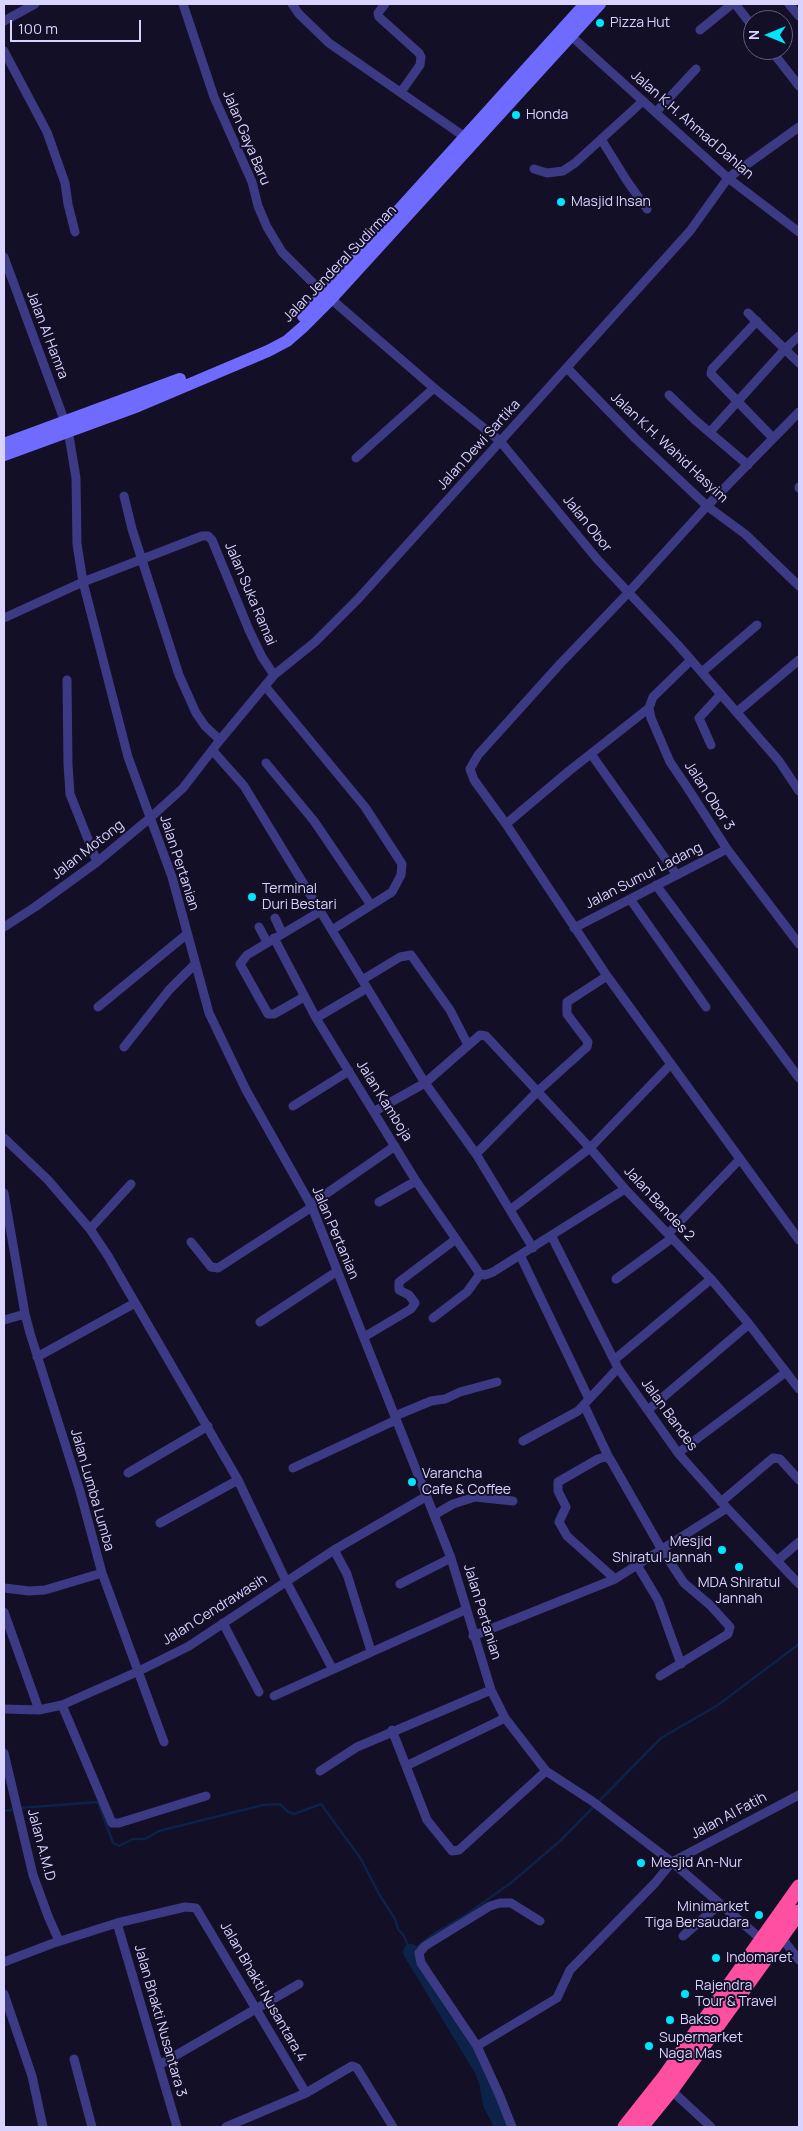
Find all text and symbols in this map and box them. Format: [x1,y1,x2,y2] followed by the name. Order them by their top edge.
[12,10,144,42] scale bar
[743,10,793,60] north arrow
[610,15,670,31] place label: Pizza Hut
[594,17,606,29] marker: Pizza Hut
[18,18,58,39] text: 100 m
[744,30,763,40] text: N
[627,67,757,183] street label: Jalan K.H. Ahmad Dahlan
[219,88,273,188] street label: Jalan Gaya Baru
[526,107,568,123] place label: Honda
[510,109,522,121] marker: Honda
[571,194,651,210] place label: Masjid Ihsan
[555,196,567,208] marker: Masjid Ihsan
[280,202,400,326] street label: Jalan Jenderal Sudirman
[22,289,72,381] street label: Jalan Al Hamra
[607,389,731,507] street label: Jalan K.H. Wahid Hasyim
[434,396,524,494] street label: Jalan Dewi Sartika
[559,492,615,556] street label: Jalan Obor
[221,540,279,648] street label: Jalan Suka Ramai
[681,758,737,834] street label: Jalan Obor 3
[156,813,202,913] street label: Jalan Pertanian
[49,817,127,883] street label: Jalan Motong
[583,839,705,913] street label: Jalan Sumur Ladang
[262,881,337,914] place label: Terminal Duri Bestari
[246,891,258,903] marker: Terminal Duri Bestari
[352,1057,416,1145] street label: Jalan Kamboja
[620,1163,698,1245] street label: Jalan Bandes 2
[308,1184,362,1282] street label: Jalan Pertanian
[637,1376,701,1454] street label: Jalan Bandes
[67,1427,117,1553] street label: Jalan Lumba Lumba
[422,1466,511,1498] place label: Varancha Cafe & Coffee
[406,1476,418,1488] marker: Varancha Cafe & Coffee
[612,1534,712,1566] place label: Mesjid Shiratul Jannah
[716,1544,728,1556] marker: Mesjid Shiratul Jannah
[733,1561,745,1573] marker: MDA Shiratul Jannah
[459,1562,505,1662] street label: Jalan Pertanian
[160,1571,270,1649] street label: Jalan Cendrawasih
[698,1575,780,1608] place label: MDA Shiratul Jannah
[688,1789,770,1843] street label: Jalan Al Fatih
[23,1807,59,1883] street label: Jalan A.M.D
[651,1855,742,1871] place label: Mesjid An-Nur
[635,1857,647,1869] marker: Mesjid An-Nur
[645,1899,749,1931] place label: Minimarket Tiga Bersaudara
[753,1909,765,1921] marker: Minimarket Tiga Bersaudara
[216,1919,310,2065] street label: Jalan Bhakti Nusantara.4
[130,1943,190,2099] street label: Jalan Bhakti Nusantara 3
[726,1950,792,1966] place label: Indomaret
[710,1952,722,1964] marker: Indomaret
[695,1978,777,2010] place label: Rajendra Tour & Travel
[679,1988,691,2000] marker: Rajendra Tour & Travel
[680,2012,719,2028] place label: Bakso
[664,2014,676,2026] marker: Bakso
[659,2030,743,2062] place label: Supermarket Naga Mas
[643,2040,655,2052] marker: Supermarket Naga Mas

